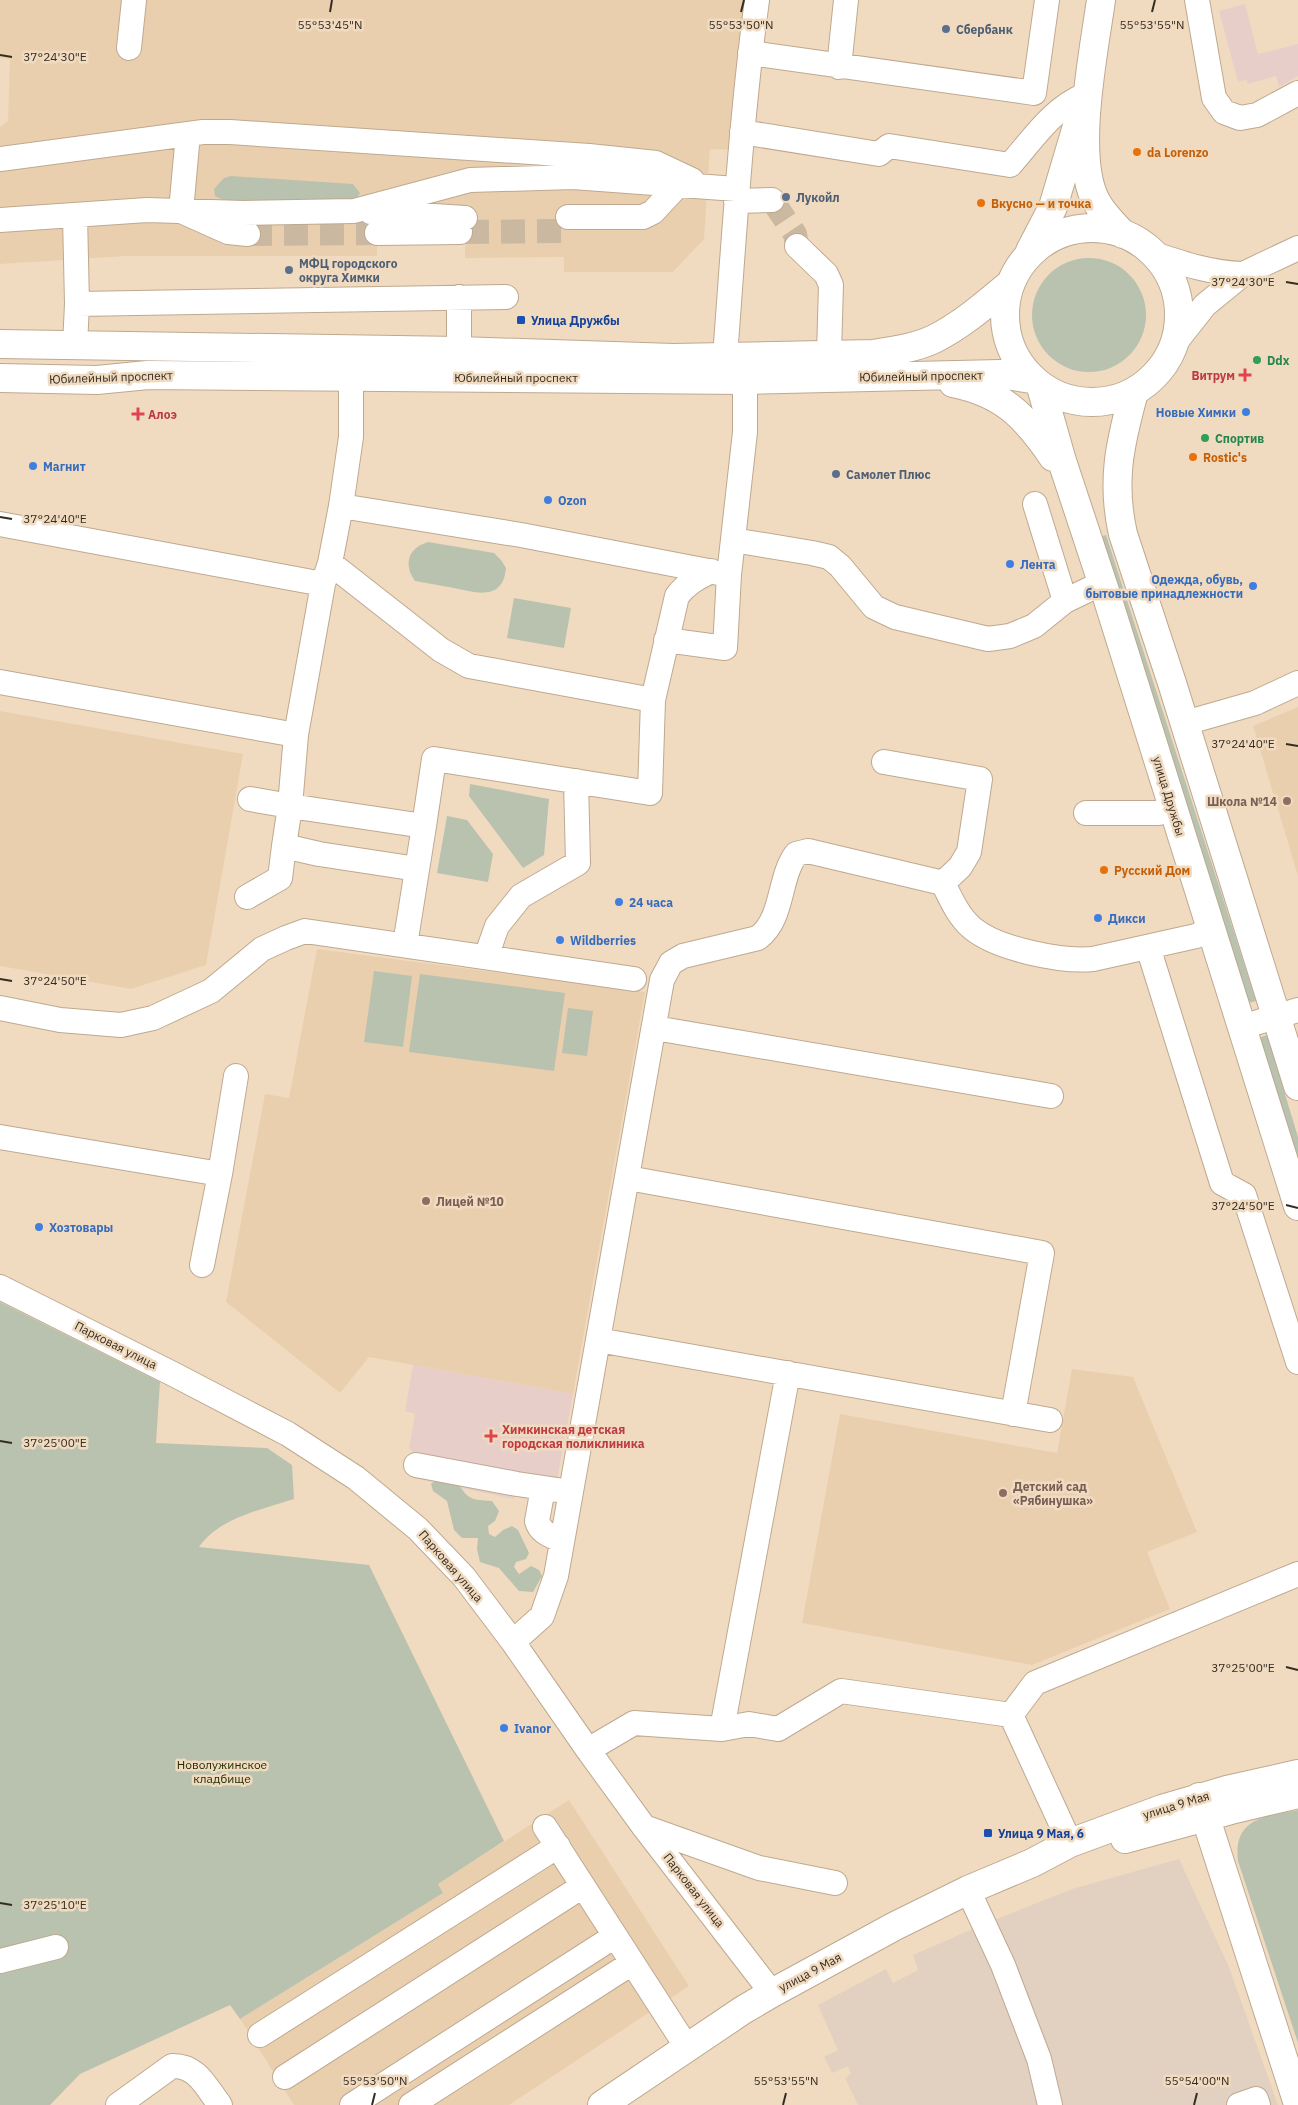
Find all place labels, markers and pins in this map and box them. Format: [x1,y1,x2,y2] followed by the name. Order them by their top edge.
[956,22,1013,37] place label: Сбербанк
[940,23,952,35] marker: Сбербанк
[1147,145,1209,160] place label: da Lorenzo
[1131,146,1143,158] marker: da Lorenzo
[796,190,840,205] place label: Лукойл
[780,191,792,203] marker: Лукойл
[991,196,1091,211] place label: Вкусно — и точка
[975,197,987,209] marker: Вкусно — и точка
[299,256,398,285] place label: МФЦ городского округа Химки
[283,264,295,276] marker: МФЦ городского округа Химки
[531,313,620,328] place label: Улица Дружбы
[515,314,527,326] marker: Улица Дружбы
[1267,353,1290,368] place label: Ddx
[1251,354,1263,366] marker: Ddx
[1191,368,1235,383] place label: Витрум
[1239,369,1251,381] marker: Витрум
[1156,405,1236,420] place label: Новые Химки
[1240,406,1252,418] marker: Новые Химки
[148,407,177,422] place label: Алоэ
[132,408,144,420] marker: Алоэ
[1215,431,1264,446] place label: Спортив
[1199,432,1211,444] marker: Спортив
[1203,450,1247,465] place label: Rostic's
[1187,451,1199,463] marker: Rostic's
[43,459,86,474] place label: Магнит
[27,460,39,472] marker: Магнит
[846,467,931,482] place label: Самолет Плюс
[830,468,842,480] marker: Самолет Плюс
[558,493,587,508] place label: Ozon
[542,494,554,506] marker: Ozon
[1020,557,1056,572] place label: Лента
[1004,558,1016,570] marker: Лента
[1086,572,1243,601] place label: Одежда, обувь, бытовые принадлежности
[1247,580,1259,592] marker: Одежда, обувь, бытовые принадлежности
[1207,794,1277,809] place label: Школа №14
[1281,795,1293,807] marker: Школа №14
[1114,863,1190,878] place label: Русский Дом
[1098,864,1110,876] marker: Русский Дом
[629,895,673,910] place label: 24 часа
[613,896,625,908] marker: 24 часа
[1108,911,1146,926] place label: Дикси
[1092,912,1104,924] marker: Дикси
[570,933,636,948] place label: Wildberries
[554,934,566,946] marker: Wildberries
[436,1194,504,1209] place label: Лицей №10
[420,1195,432,1207] marker: Лицей №10
[49,1220,113,1235] place label: Хозтовары
[33,1221,45,1233] marker: Хозтовары
[502,1422,645,1451] place label: Химкинская детская городская поликлиника
[484,1429,498,1443] marker: Химкинская детская городская поликлиника
[1013,1479,1093,1508] place label: Детский сад «Рябинушка»
[997,1487,1009,1499] marker: Детский сад «Рябинушка»
[514,1721,551,1736] place label: Ivanor
[498,1722,510,1734] marker: Ivanor
[998,1826,1084,1841] place label: Улица 9 Мая, 6
[982,1827,994,1839] marker: Улица 9 Мая, 6

